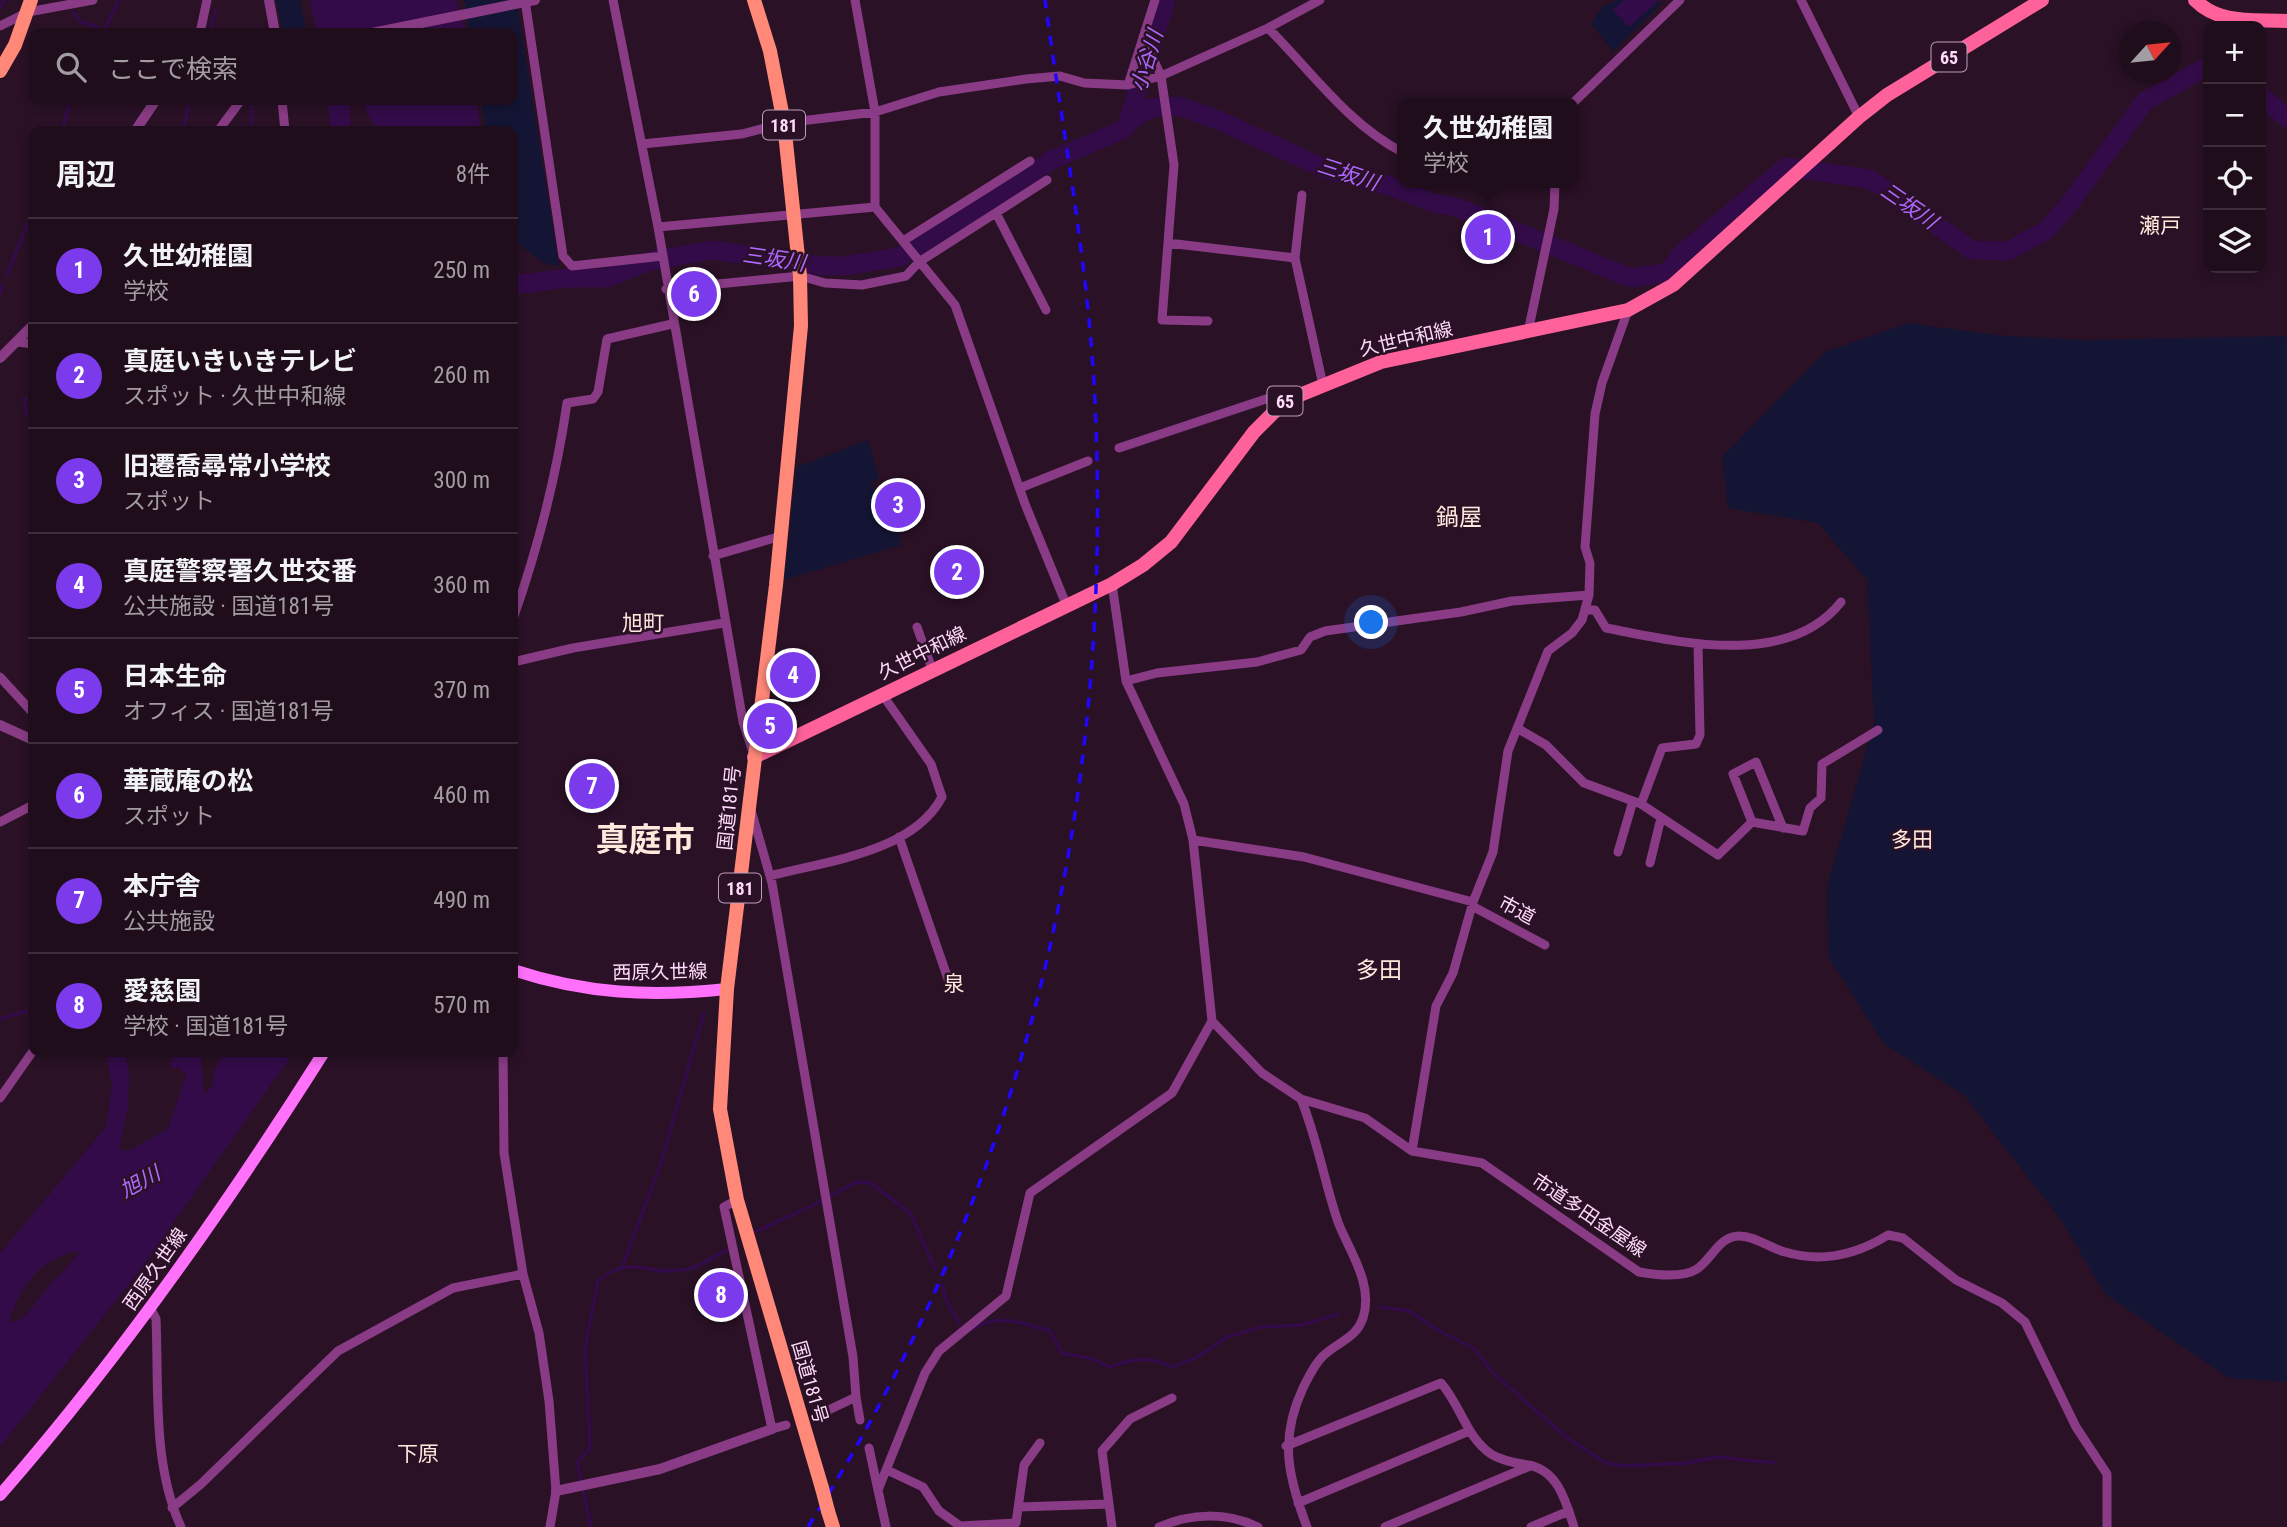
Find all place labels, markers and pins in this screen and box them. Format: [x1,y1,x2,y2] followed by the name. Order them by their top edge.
[1465,211,1511,263] pin: 1
[671,268,717,320] pin: 6
[875,479,921,531] pin: 3
[934,546,980,598] pin: 2
[770,649,816,701] pin: 4
[747,700,793,752] pin: 5
[569,760,615,812] pin: 7
[698,1269,744,1321] pin: 8

